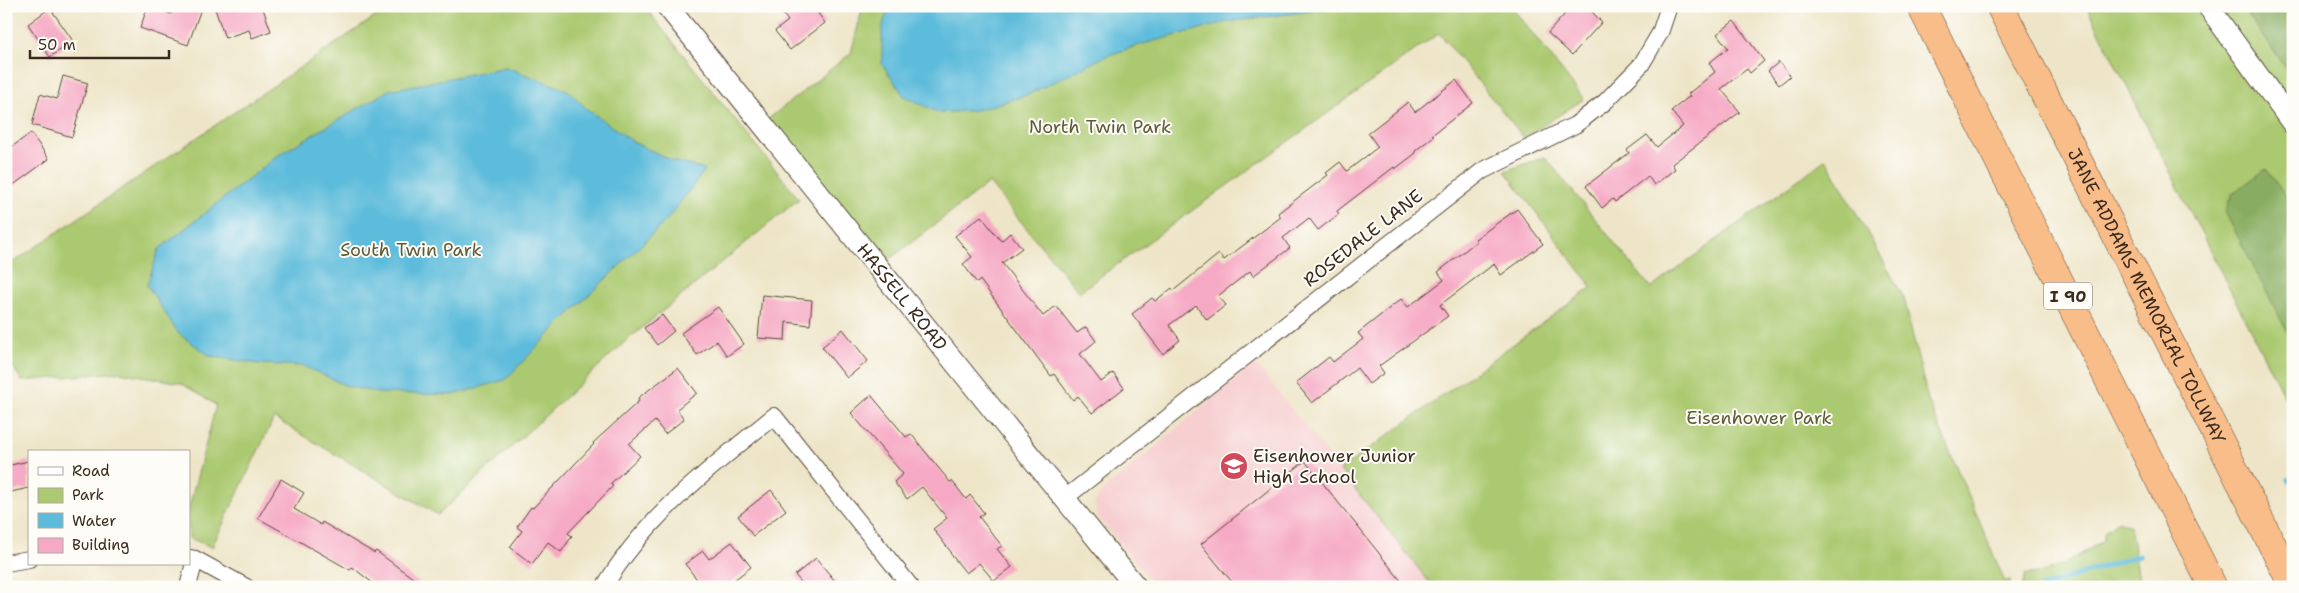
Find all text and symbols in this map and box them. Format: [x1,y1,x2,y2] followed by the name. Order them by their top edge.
[30,28,169,60] scale bar
[38,35,76,55] text: 50 m
[1029,115,1171,139] park label: North Twin Park
[2062,144,2231,448] street label: JANE ADDAMS MEMORIAL TOLLWAY
[1298,184,1428,292] street label: ROSEDALE LANE
[340,238,482,262] park label: South Twin Park
[851,238,953,356] street label: HASSELL ROAD
[2044,282,2092,310] road number: I 90
[1686,406,1832,430] park label: Eisenhower Park
[1253,444,1416,489] place label: Eisenhower Junior High School
[28,450,190,566] legend
[1219,451,1249,481] school or university icon: Eisenhower Junior High School
[72,461,110,481] text: Road
[72,485,104,505] text: Park
[72,511,116,531] text: Water
[72,535,129,555] text: Building

